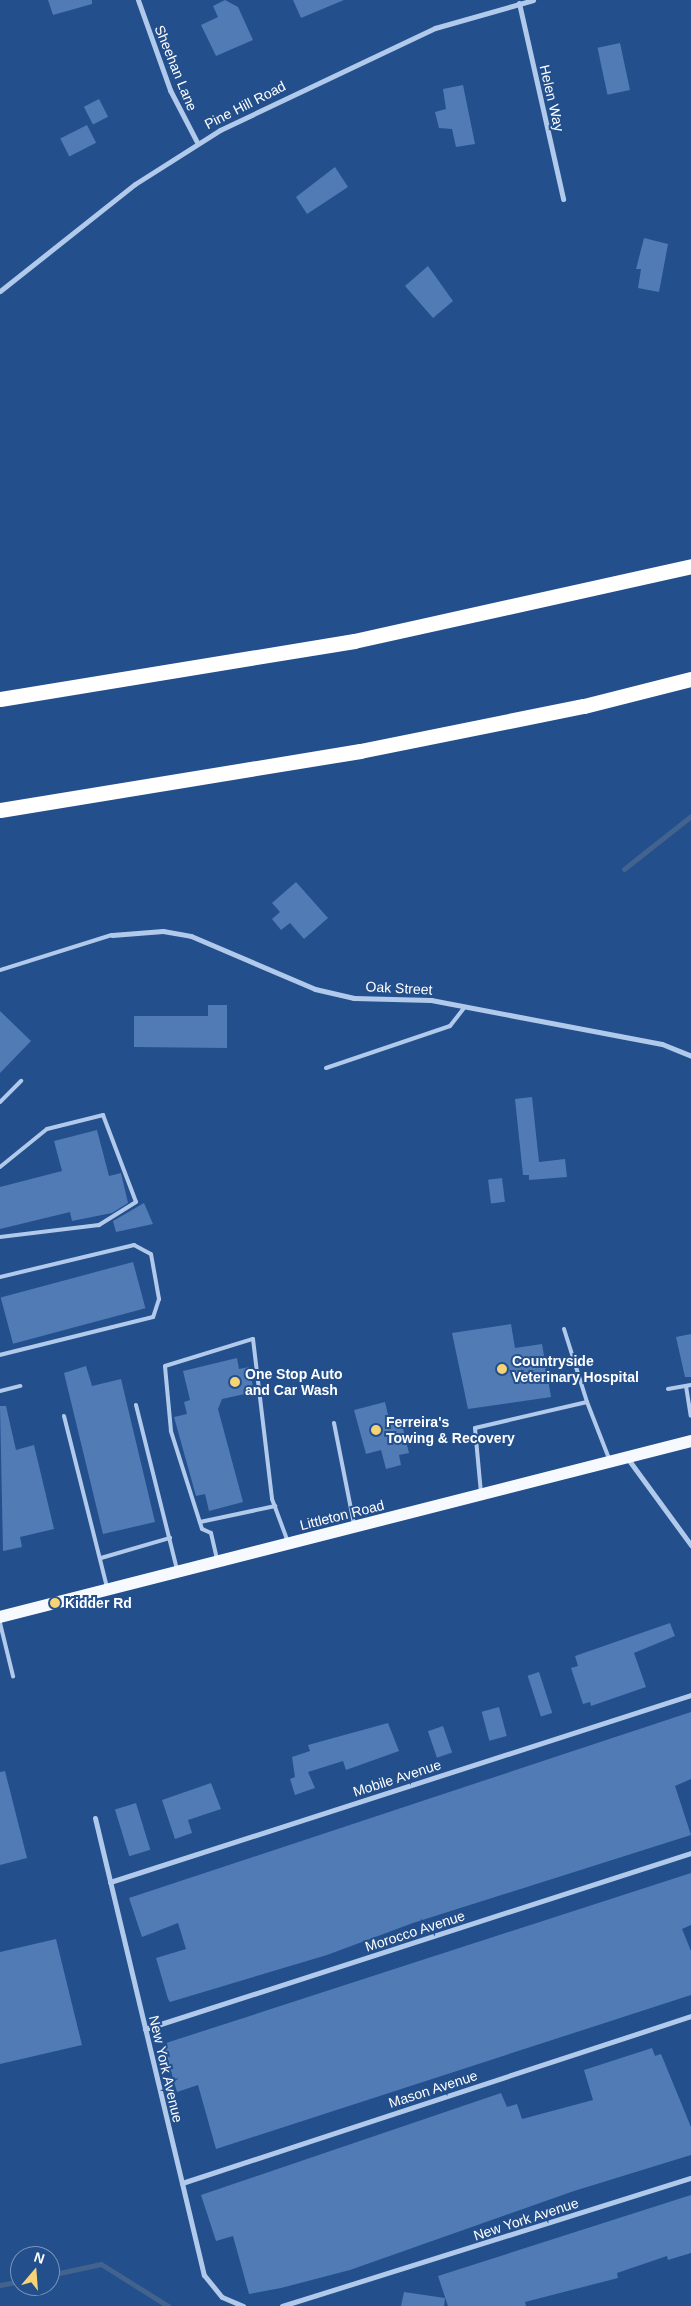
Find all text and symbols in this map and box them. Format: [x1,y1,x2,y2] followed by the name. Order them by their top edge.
[151,23,201,113] street label: Sheehan Lane
[536,63,568,133] street label: Helen Way
[202,77,288,133] street label: Pine Hill Road
[365,978,433,998] street label: Oak Street
[512,1353,639,1385] place label: Countryside Veterinary Hospital
[496,1363,508,1375] marker: Countryside Veterinary Hospital
[245,1366,343,1398] place label: One Stop Auto and Car Wash
[229,1376,241,1388] marker: One Stop Auto and Car Wash
[386,1414,515,1446] place label: Ferreira's Towing & Recovery
[370,1424,382,1436] marker: Ferreira's Towing & Recovery
[298,1496,386,1534] street label: Littleton Road
[65,1595,132,1611] place label: Kidder Rd
[49,1597,61,1609] marker: Kidder Rd
[350,1756,444,1800] street label: Mobile Avenue
[363,1907,467,1955] street label: Morocco Avenue
[145,2013,187,2125] street label: New York Avenue
[386,2067,480,2111] street label: Mason Avenue
[471,2194,581,2244] street label: New York Avenue
[10,2246,60,2296] north arrow
[32,2249,47,2267] text: N

